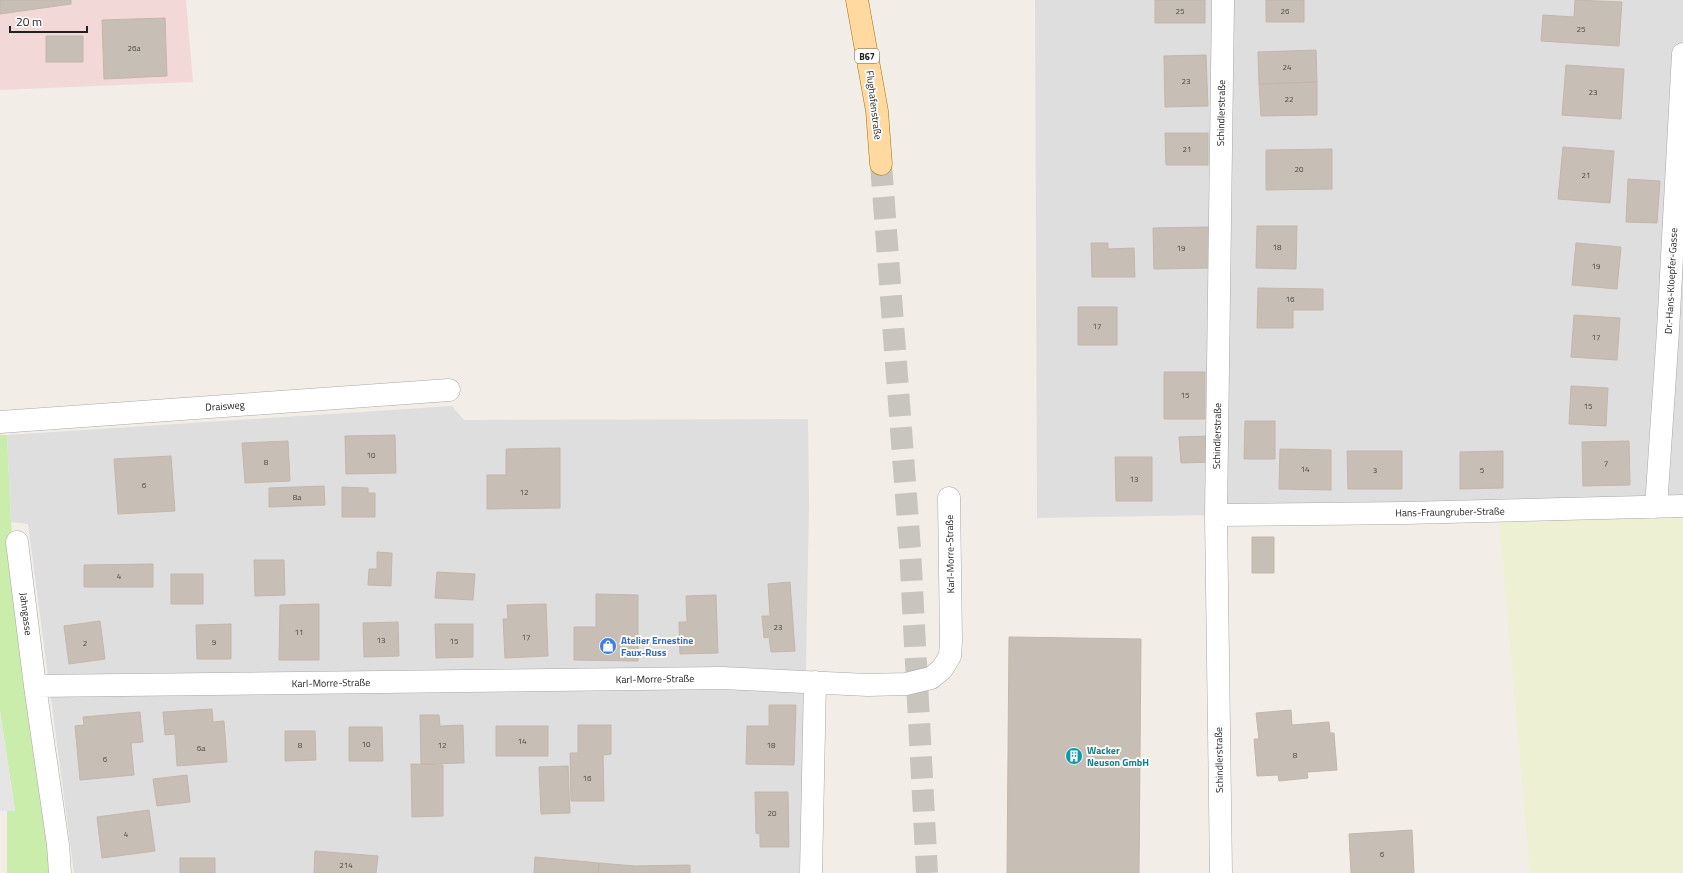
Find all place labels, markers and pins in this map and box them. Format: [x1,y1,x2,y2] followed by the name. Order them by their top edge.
[621,633,693,660] place label: Atelier Ernestine Faux-Russ
[598,636,618,656] shop icon: Atelier Ernestine Faux-Russ
[1087,743,1149,770] place label: Wacker Neuson GmbH
[1064,746,1084,766] building icon: Wacker Neuson GmbH

